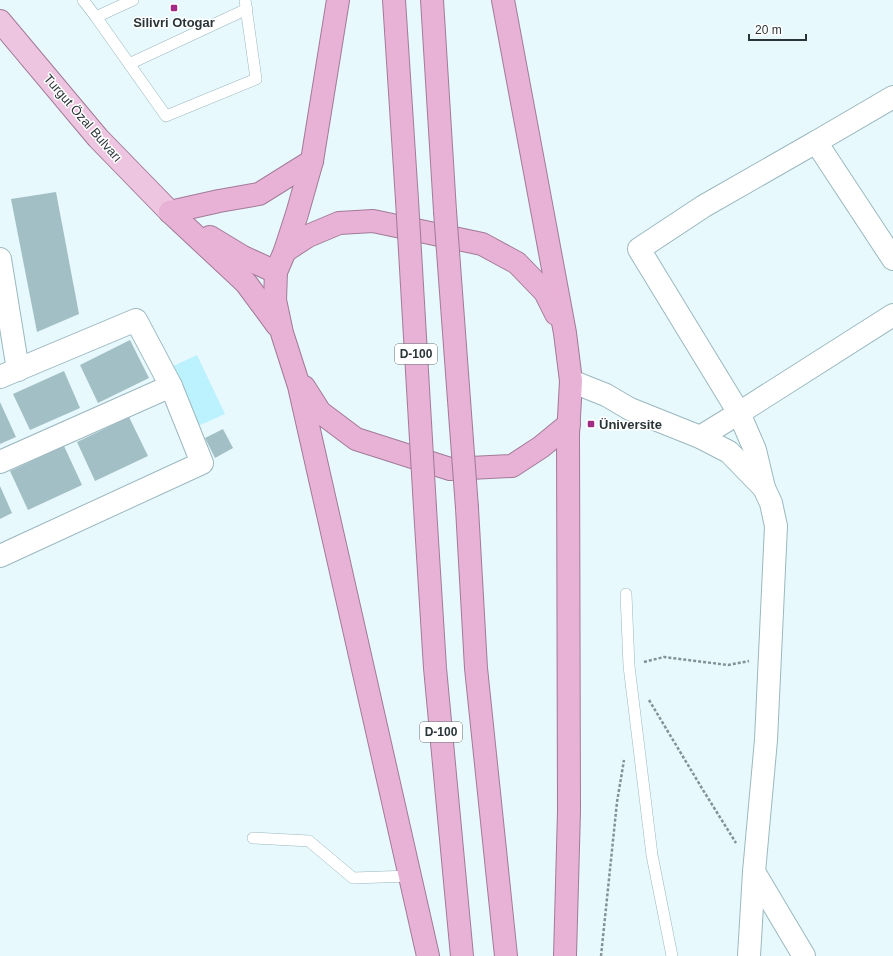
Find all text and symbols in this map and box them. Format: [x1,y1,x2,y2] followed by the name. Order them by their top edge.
[169,3,179,13] marker: Silivri Otogar
[133,15,215,30] place label: Silivri Otogar
[749,16,806,42] scale bar
[755,23,782,37] text: 20 m
[41,71,125,165] street label: Turgut Özal Bulvarı
[395,344,437,364] road number: D-100
[599,417,662,432] place label: Üniversite
[586,419,596,429] marker: Üniversite
[420,722,462,742] road number: D-100

